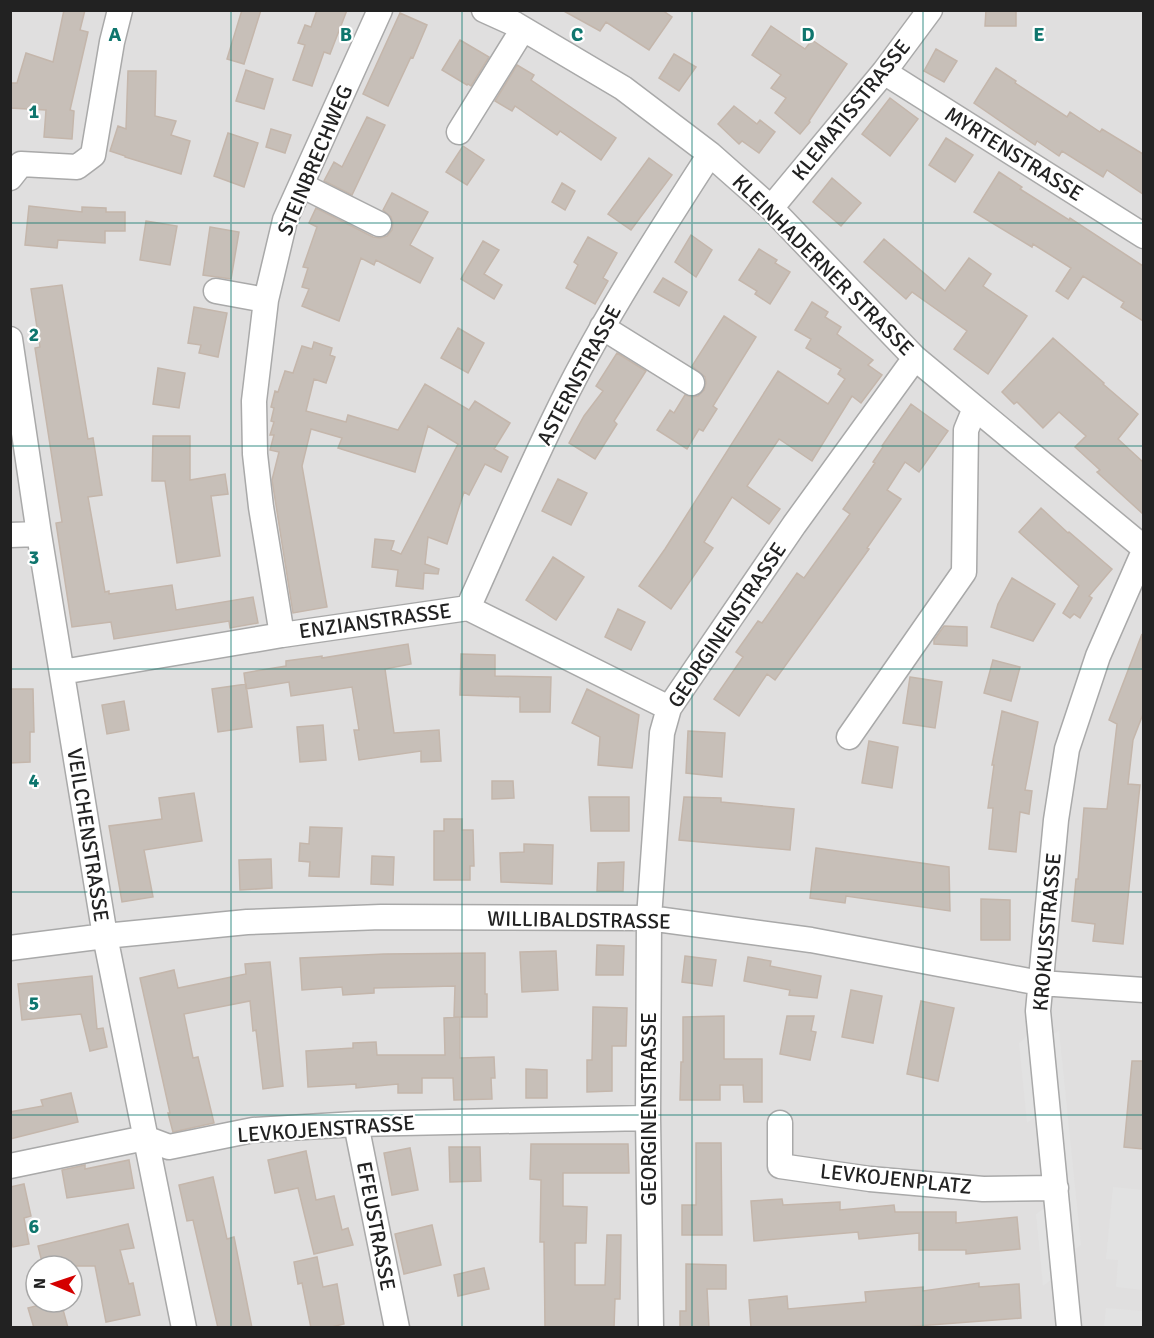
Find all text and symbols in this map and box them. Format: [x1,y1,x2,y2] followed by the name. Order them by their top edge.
[109,22,122,47] text: A
[340,22,352,47] text: B
[571,22,583,47] text: C
[801,22,815,47] text: D
[1033,22,1045,47] text: E
[786,34,916,186] street label: KLEMATISSTRASSE
[272,81,358,239] street label: STEINBRECHWEG
[29,99,40,124] text: 1
[940,101,1088,207] street label: MYRTENSTRASSE
[727,169,919,361] street label: KLEINHADERNER STRASSE
[531,300,627,450] street label: ASTERNSTRASSE
[29,322,39,347] text: 2
[662,537,792,713] street label: GEORGINENSTRASSE
[29,545,39,570] text: 3
[297,597,453,645] street label: ENZIANSTRASSE
[61,746,115,924] street label: VEILCHENSTRASSE
[29,768,40,793] text: 4
[1027,852,1067,1012] street label: KROKUSSTRASSE
[487,905,671,935] street label: WILLIBALDSTRASSE
[29,991,39,1016] text: 5
[636,1012,662,1206] street label: GEORGINENSTRASSE
[236,1110,416,1148] street label: LEVKOJENSTRASSE
[819,1158,973,1200] street label: LEVKOJENPLATZ
[351,1159,401,1293] street label: EFEUSTRASSE
[29,1214,40,1239] text: 6
[24,1254,84,1314] north arrow
[30,1278,50,1289] text: N

